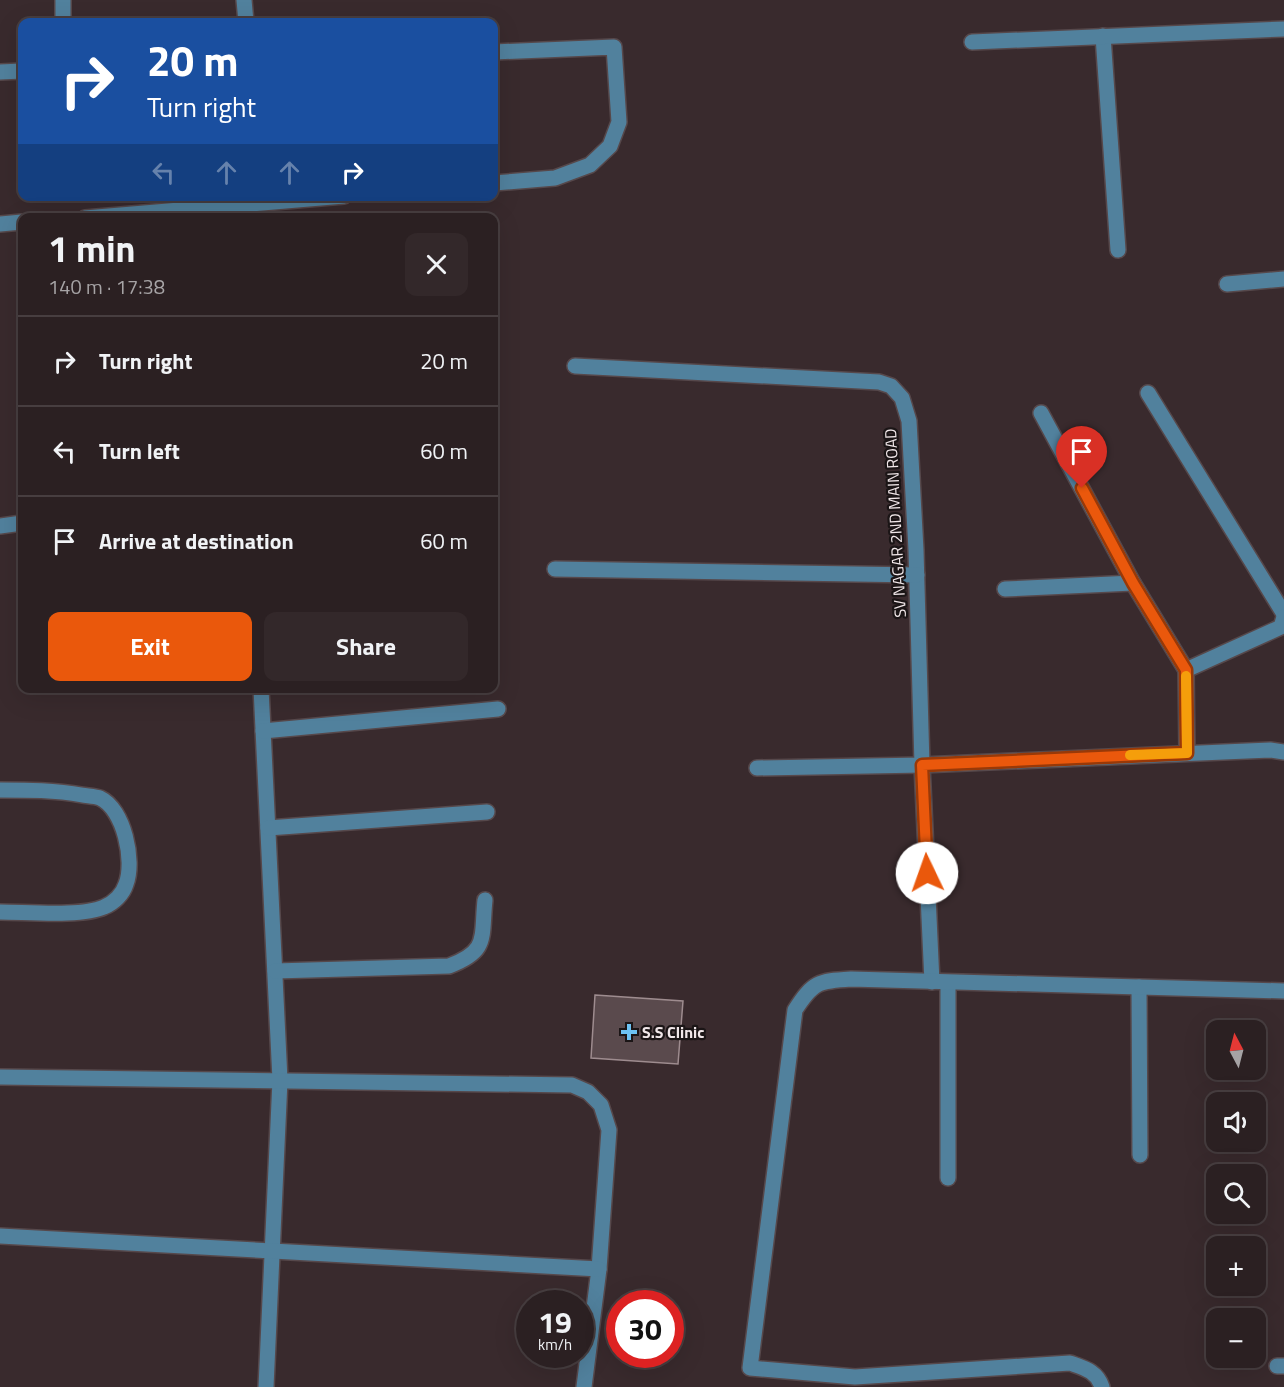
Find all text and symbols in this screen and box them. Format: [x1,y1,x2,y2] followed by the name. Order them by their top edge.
[147,28,239,92] text: 20 m
[48,42,126,120] icon: right
[147,86,256,127] text: Turn right
[147,156,180,189] icon: left
[210,156,243,189] icon: ahead
[273,156,306,189] icon: ahead
[336,156,369,189] icon: right
[48,221,135,276] text: 1 min
[405,233,468,296] button: close
[48,271,165,302] text: 140 m · 17:38
[99,344,193,378] text: Turn right
[420,344,468,378] text: 20 m
[48,345,81,378] icon: right
[1056,426,1107,488] pin
[878,428,912,618] street label: SV NAGAR 2ND MAIN ROAD
[99,434,180,468] text: Turn left
[420,434,468,468] text: 60 m
[48,435,81,468] icon: left
[1065,435,1098,468] icon: arrive
[99,524,294,558] text: Arrive at destination
[420,524,468,558] text: 60 m
[48,525,81,558] icon: arrive
[48,612,252,681] button: Exit
[264,612,468,681] button: Share
[895,841,959,905] position arrow
[642,1020,704,1044] place label: S.S Clinic
[1206,1020,1266,1080] north arrow
[1206,1020,1266,1368] map controls
[620,1023,638,1041] marker: S.S Clinic
[1206,1092,1266,1152] button: sound
[1206,1164,1266,1224] button: search
[1206,1236,1266,1296] button: +
[606,1290,684,1368] speed limit sign: 30
[538,1299,572,1345] text: 19
[1206,1308,1266,1368] button: −
[538,1333,572,1356] text: km/h

